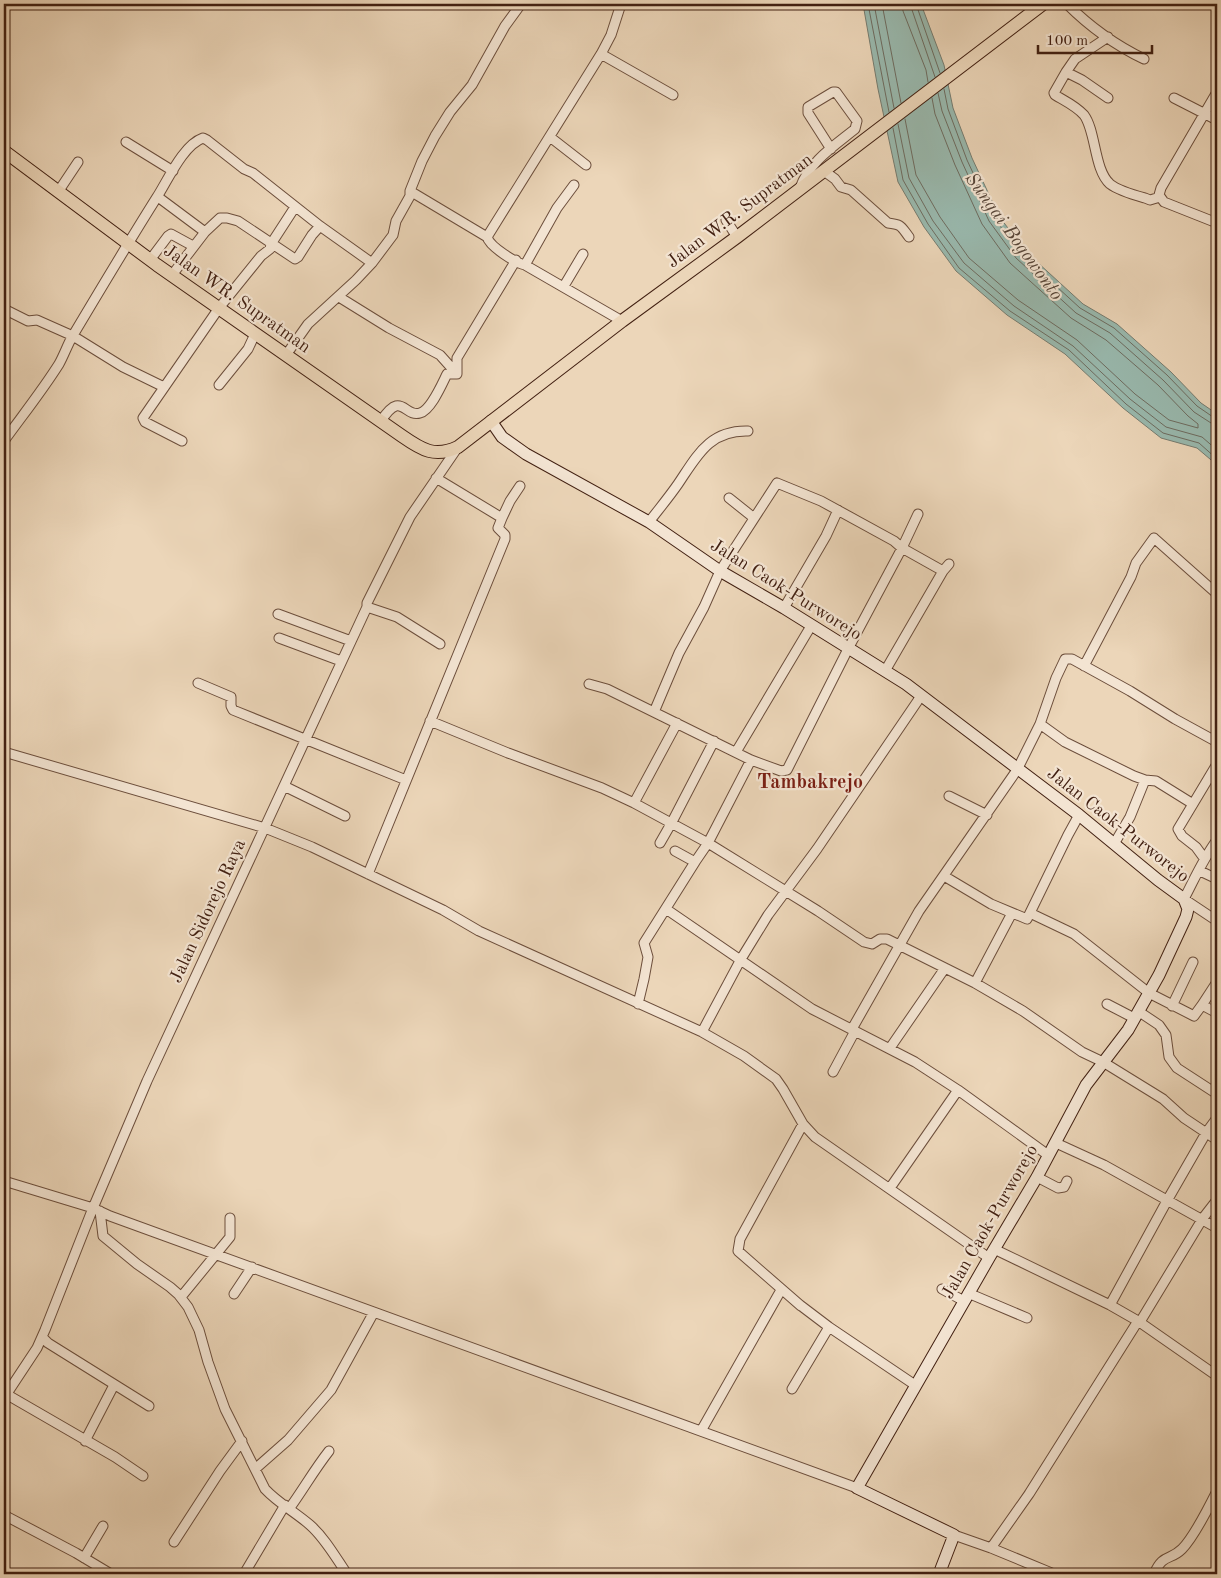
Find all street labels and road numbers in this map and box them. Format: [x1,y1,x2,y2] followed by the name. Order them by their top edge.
[664,150,816,272] street label: Jalan W.R. Supratman
[160,241,314,357] street label: Jalan WR. Supratman
[707,536,865,644] street label: Jalan Caok-Purworejo
[1044,764,1192,886] street label: Jalan Caok-Purworejo
[167,836,249,986] street label: Jalan Sidorejo Raya
[939,1142,1041,1302] street label: Jalan Caok-Purworejo

